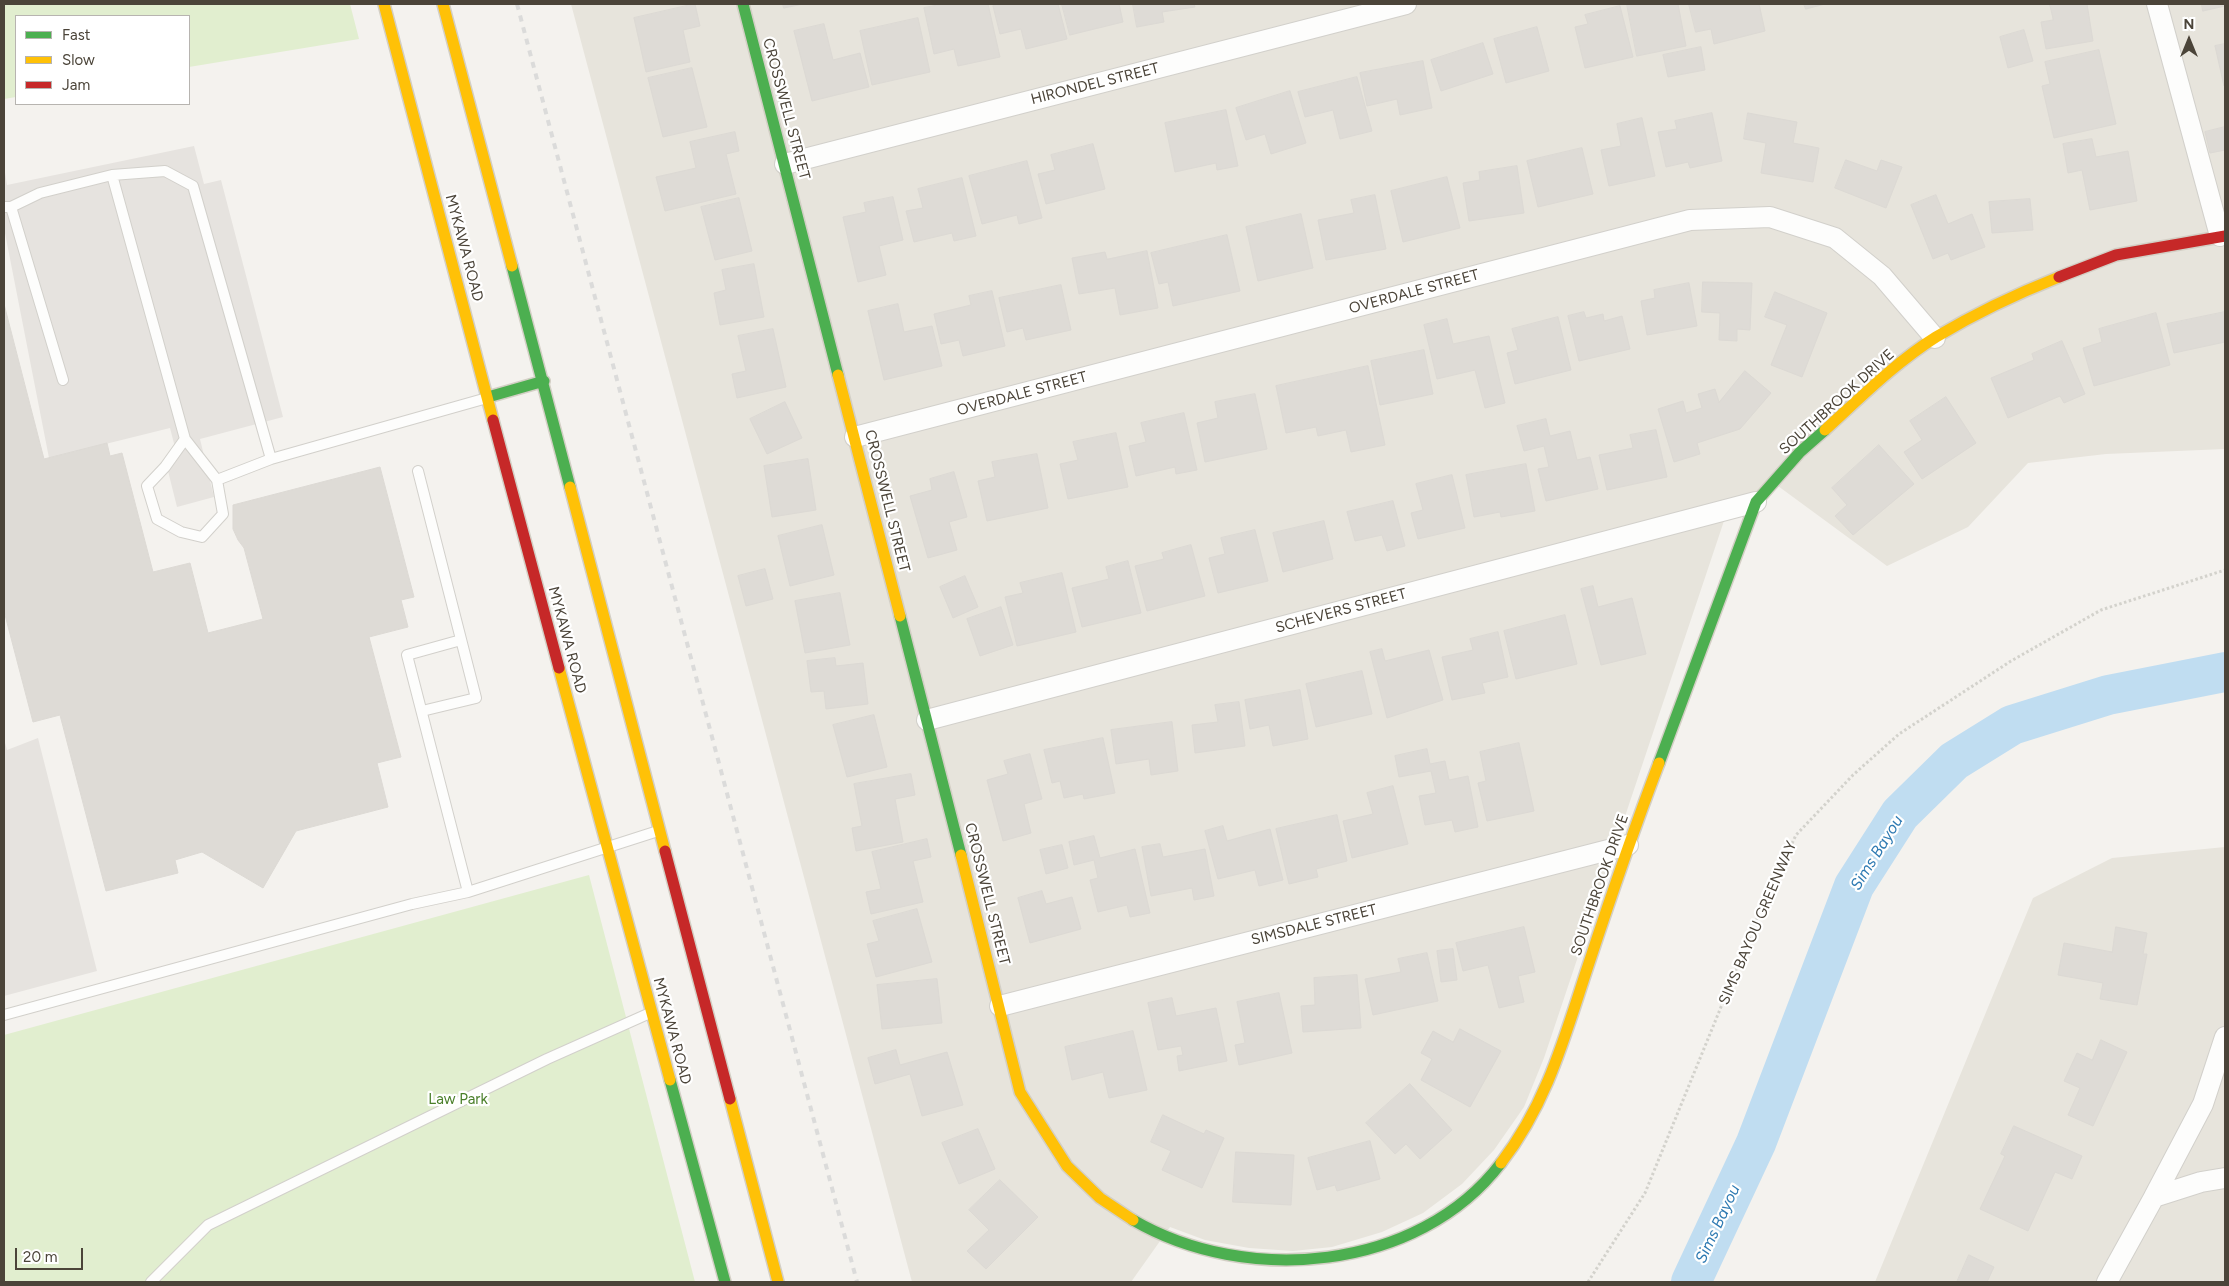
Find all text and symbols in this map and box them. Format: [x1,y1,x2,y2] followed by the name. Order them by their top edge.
[15,15,190,105] legend
[2164,15,2214,65] north arrow
[2184,16,2194,33] text: N
[62,26,90,44] text: Fast
[758,36,814,182] street label: CROSSWELL STREET
[62,51,95,69] text: Slow
[1029,59,1161,109] street label: HIRONDEL STREET
[62,76,90,94] text: Jam
[441,193,487,303] street label: MYKAWA ROAD
[1347,266,1481,318] street label: OVERDALE STREET
[1776,346,1898,458] street label: SOUTHBROOK DRIVE
[955,368,1089,420] street label: OVERDALE STREET
[861,428,913,574] street label: CROSSWELL STREET
[544,585,590,695] street label: MYKAWA ROAD
[1274,585,1408,637] street label: SCHEVERS STREET
[1567,812,1633,958] street label: SOUTHBROOK DRIVE
[1847,812,1907,894] water label: Sims Bayou
[961,821,1013,967] street label: CROSSWELL STREET
[1715,838,1801,1008] street label: SIMS BAYOU GREENWAY
[1249,901,1379,949] street label: SIMSDALE STREET
[649,976,695,1086] street label: MYKAWA ROAD
[428,1091,488,1109] park label: Law Park
[1692,1182,1744,1266] water label: Sims Bayou
[18,1238,85,1270] scale bar
[23,1248,57,1266] text: 20 m

